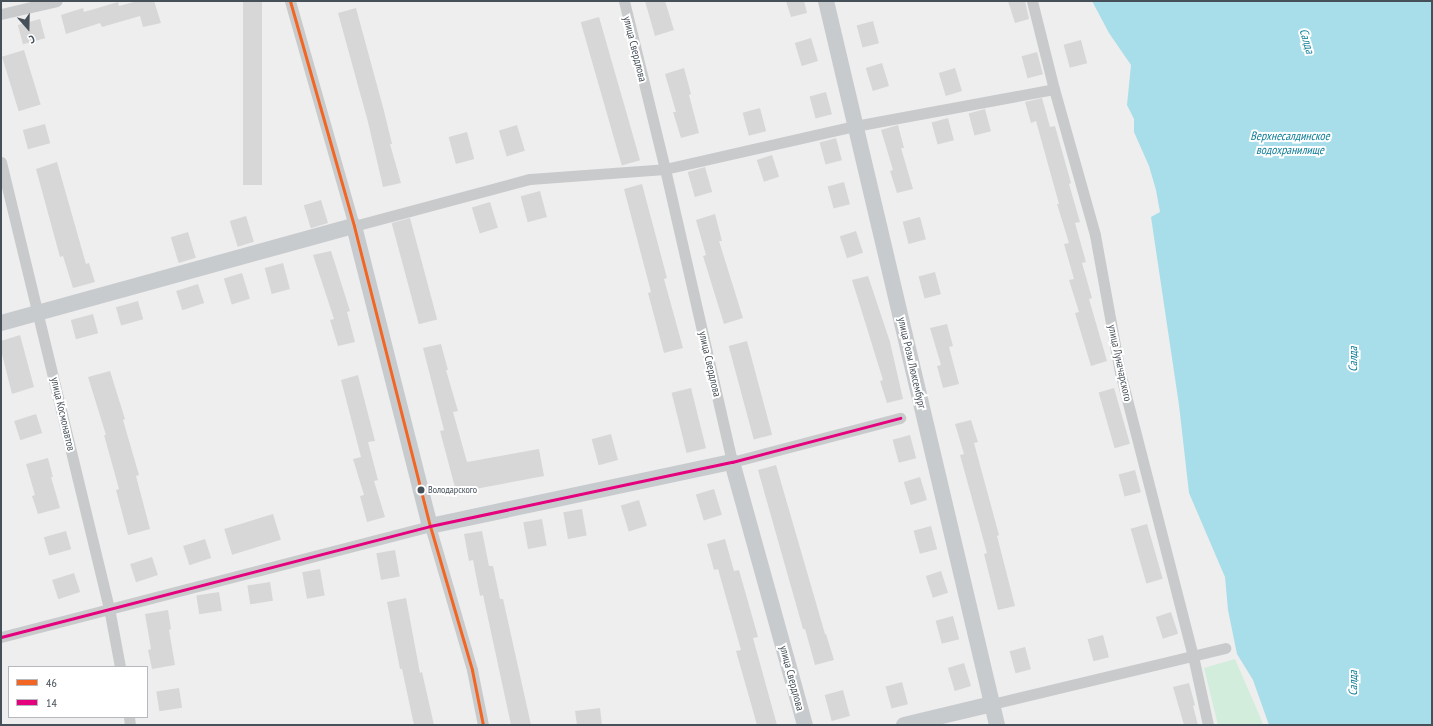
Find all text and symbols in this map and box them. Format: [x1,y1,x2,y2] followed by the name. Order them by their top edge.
[8,8,48,48] north arrow
[621,15,649,83] street label: улица Свердлова
[1297,27,1317,55] water label: Салда
[27,32,37,47] text: С
[1250,129,1330,157] water label: Верхнесалдинское водохранилище
[895,316,929,410] street label: улица Розы Люксембург
[1105,323,1135,403] street label: улица Луначарского
[696,330,724,398] street label: улица Свердлова
[1346,346,1360,372] water label: Салда
[48,376,78,452] street label: улица Космонавтов
[428,484,477,496] place label: Володарского
[416,485,426,495] marker: Володарского
[777,644,807,712] street label: улица Свердлова
[8,666,148,718] legend
[1346,670,1360,696] water label: Салда
[46,675,57,690] text: 46
[46,695,57,710] text: 14

